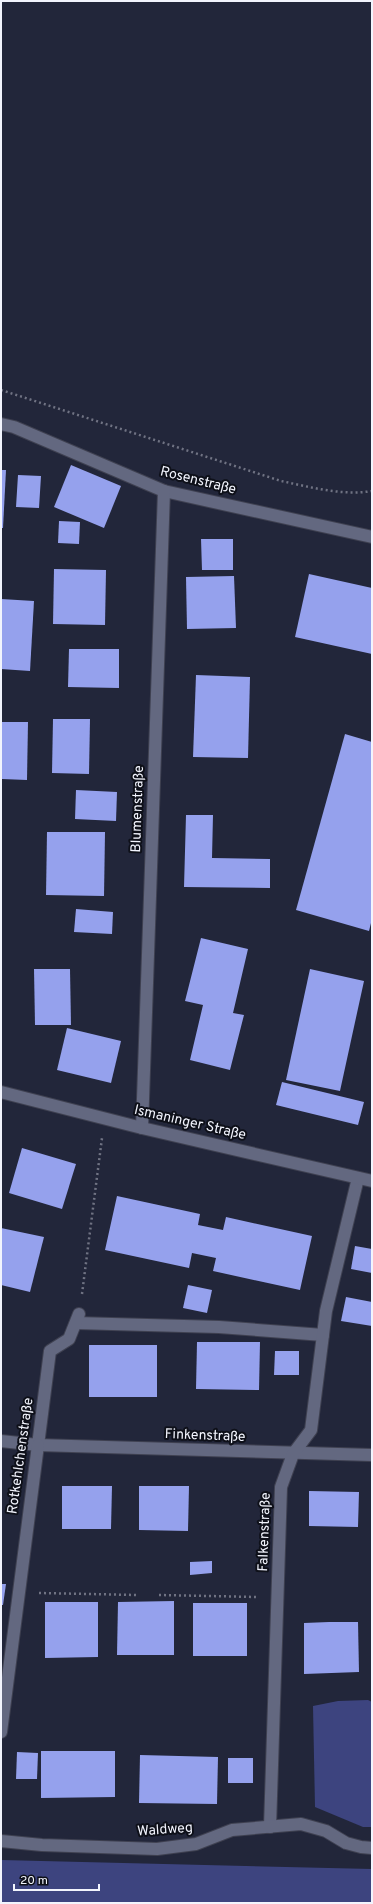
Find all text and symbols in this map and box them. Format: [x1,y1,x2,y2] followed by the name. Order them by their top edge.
[158,463,238,499] street label: Rosenstraße
[128,765,148,853] street label: Blumenstraße
[132,1102,248,1144] street label: Ismaninger Straße
[4,1397,38,1515] street label: Rotkehlchenstraße
[164,1426,246,1446] street label: Finkenstraße
[255,1492,275,1572] street label: Falkenstraße
[137,1820,193,1840] street label: Waldweg
[14,1866,99,1892] scale bar
[20,1873,48,1889] text: 20 m

